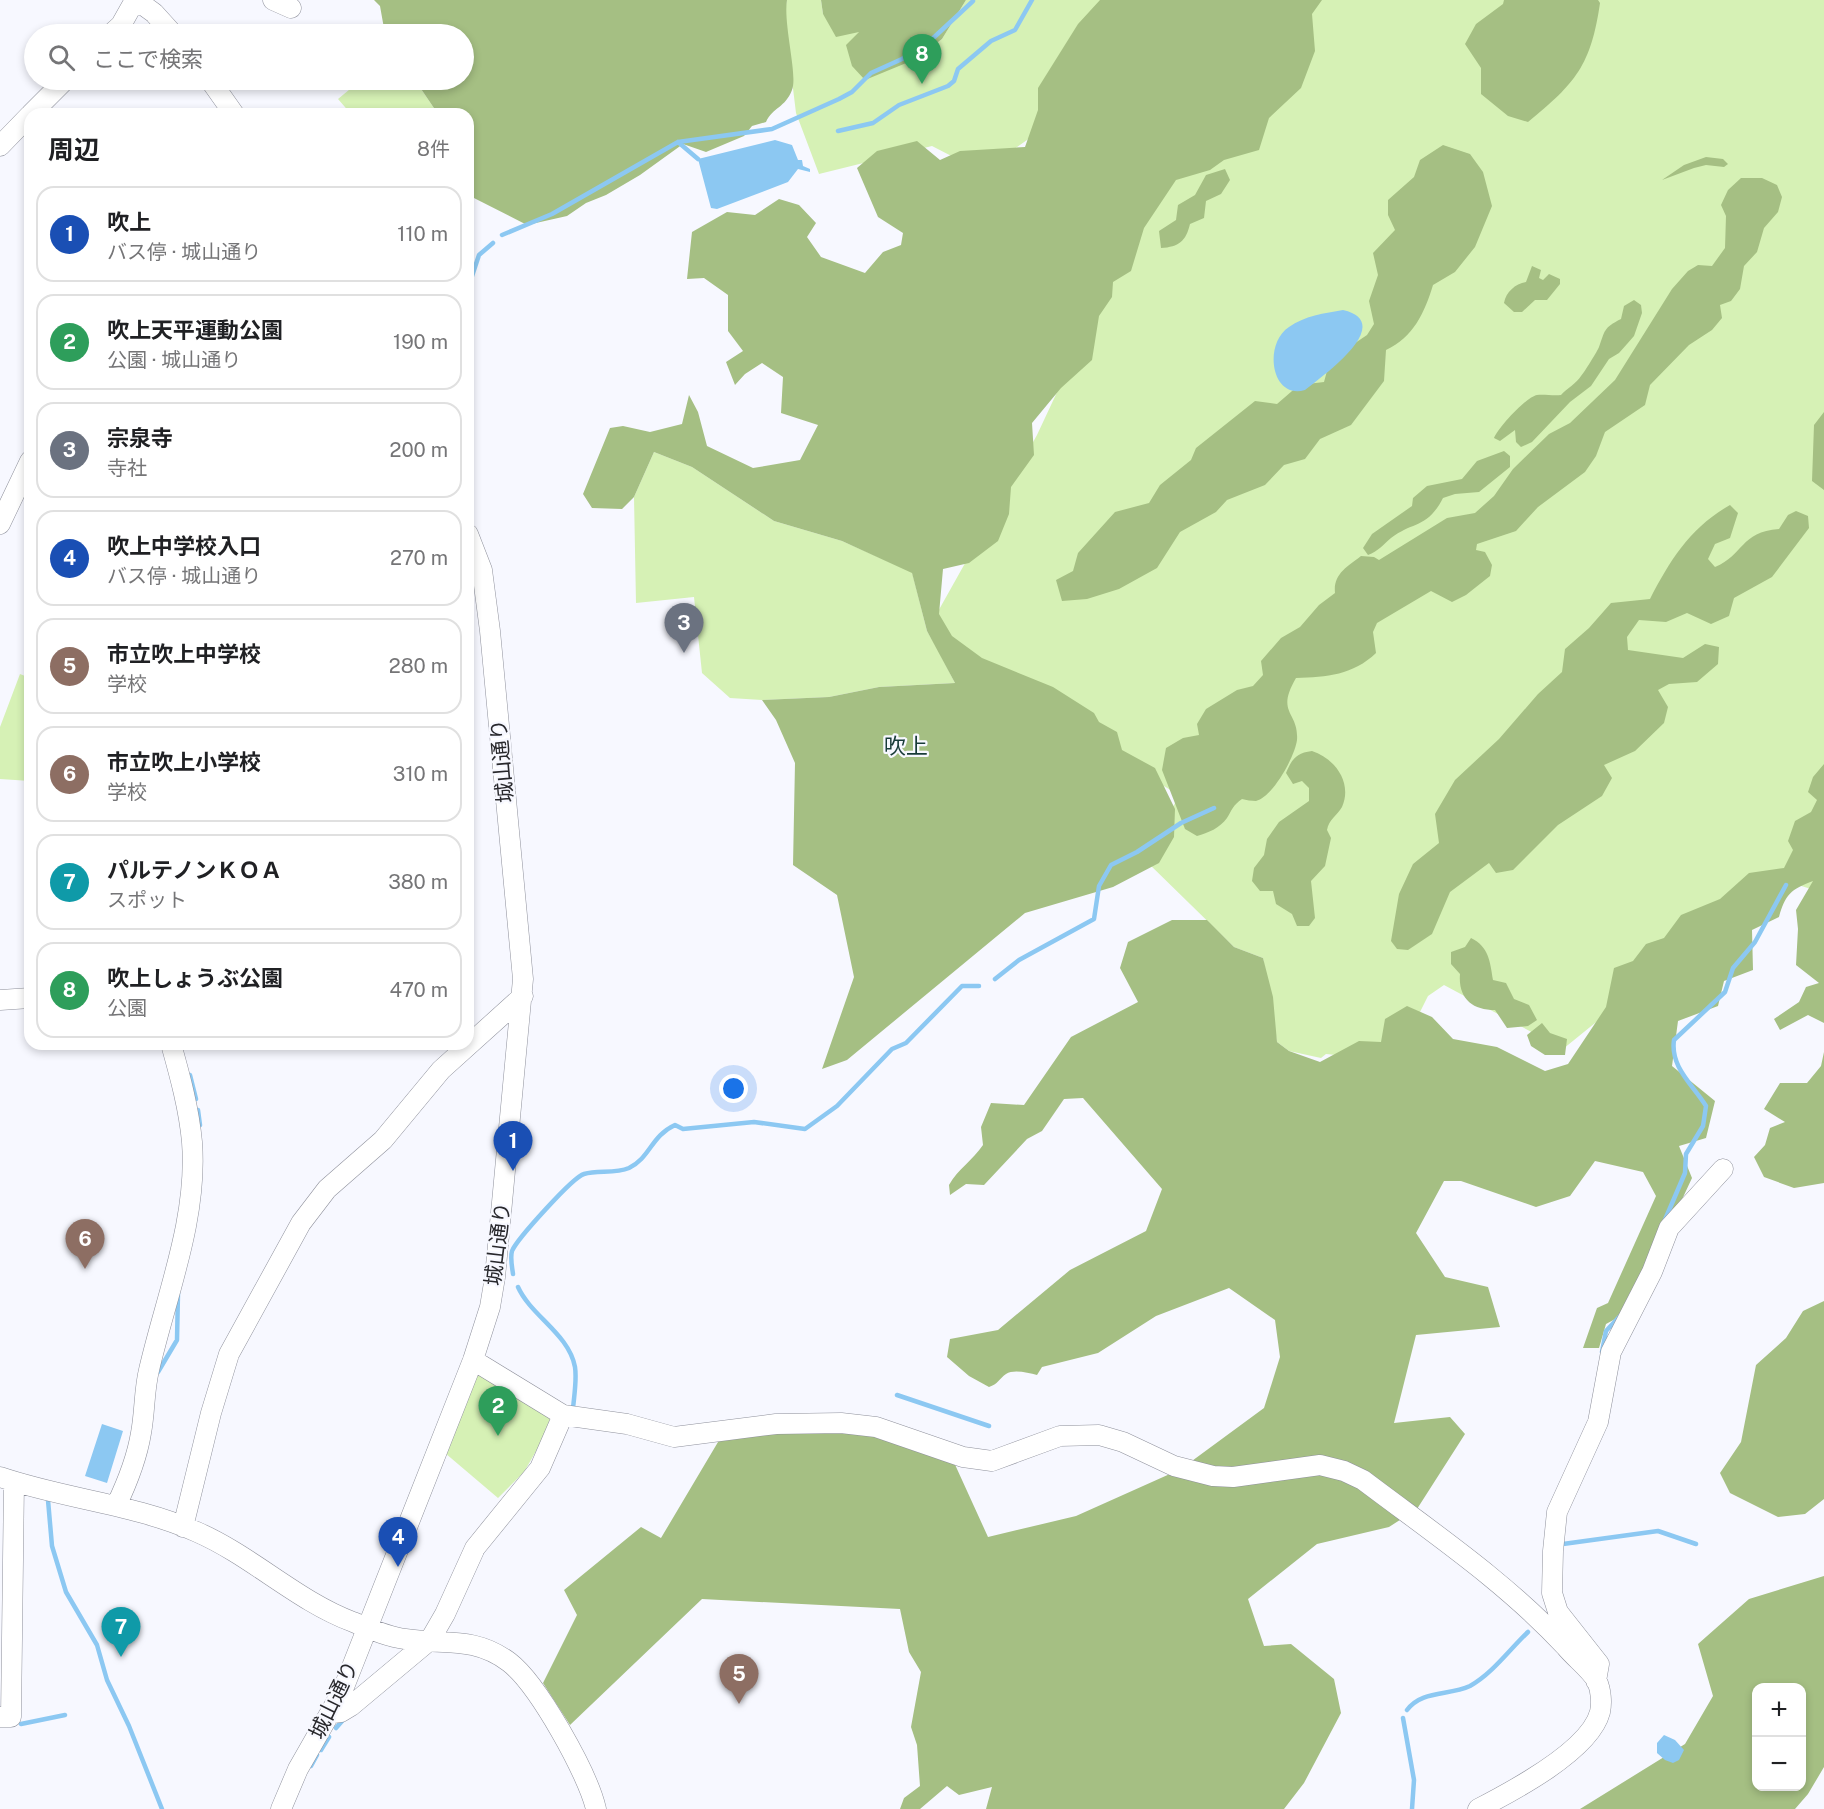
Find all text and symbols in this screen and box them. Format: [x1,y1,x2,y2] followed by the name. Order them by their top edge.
[24,24,474,90] search box
[902,34,942,84] pin: 8
[45,41,78,74] icon: search
[93,46,203,72] text: ここで検索
[48,134,100,165] text: 周辺
[417,137,450,161] text: 8件
[107,209,151,235] text: 吹上
[65,222,74,246] text: 1
[397,222,448,246] text: 110 m
[107,240,261,264] text: バス停 · 城山通り
[107,317,283,343] text: 吹上天平運動公園
[63,330,76,354] text: 2
[393,330,448,354] text: 190 m
[107,348,241,372] text: 公園 · 城山通り
[107,425,173,451] text: 宗泉寺
[63,438,76,462] text: 3
[390,438,448,462] text: 200 m
[107,456,147,480] text: 寺社
[107,533,261,559] text: 吹上中学校入口
[63,546,76,570] text: 4
[390,546,448,570] text: 270 m
[107,564,261,588] text: バス停 · 城山通り
[664,604,704,653] pin: 3
[107,641,261,667] text: 市立吹上中学校
[63,654,76,678] text: 5
[389,654,448,678] text: 280 m
[107,672,147,696] text: 学校
[485,718,518,804] street label: 城山通り
[884,733,928,759] district label: 吹上
[107,749,261,775] text: 市立吹上小学校
[63,762,76,786] text: 6
[393,762,448,786] text: 310 m
[107,780,147,804] text: 学校
[107,857,282,883] text: パルテノンＫＯＡ
[63,870,76,894] text: 7
[388,870,448,894] text: 380 m
[107,888,187,912] text: スポット
[107,965,283,991] text: 吹上しょうぶ公園
[63,978,76,1002] text: 8
[389,978,448,1002] text: 470 m
[107,996,147,1020] text: 公園
[719,1074,748,1103] your location
[494,1122,532,1171] pin: 1
[480,1201,515,1287] street label: 城山通り
[66,1220,104,1269] pin: 6
[478,1386,518,1436] pin: 2
[378,1518,418,1567] pin: 4
[102,1608,140,1657] pin: 7
[720,1654,758,1704] pin: 5
[304,1657,363,1743] street label: 城山通り
[1752,1683,1806,1791] map controls
[1752,1683,1806,1737] button: +
[1752,1737,1806,1791] button: −

